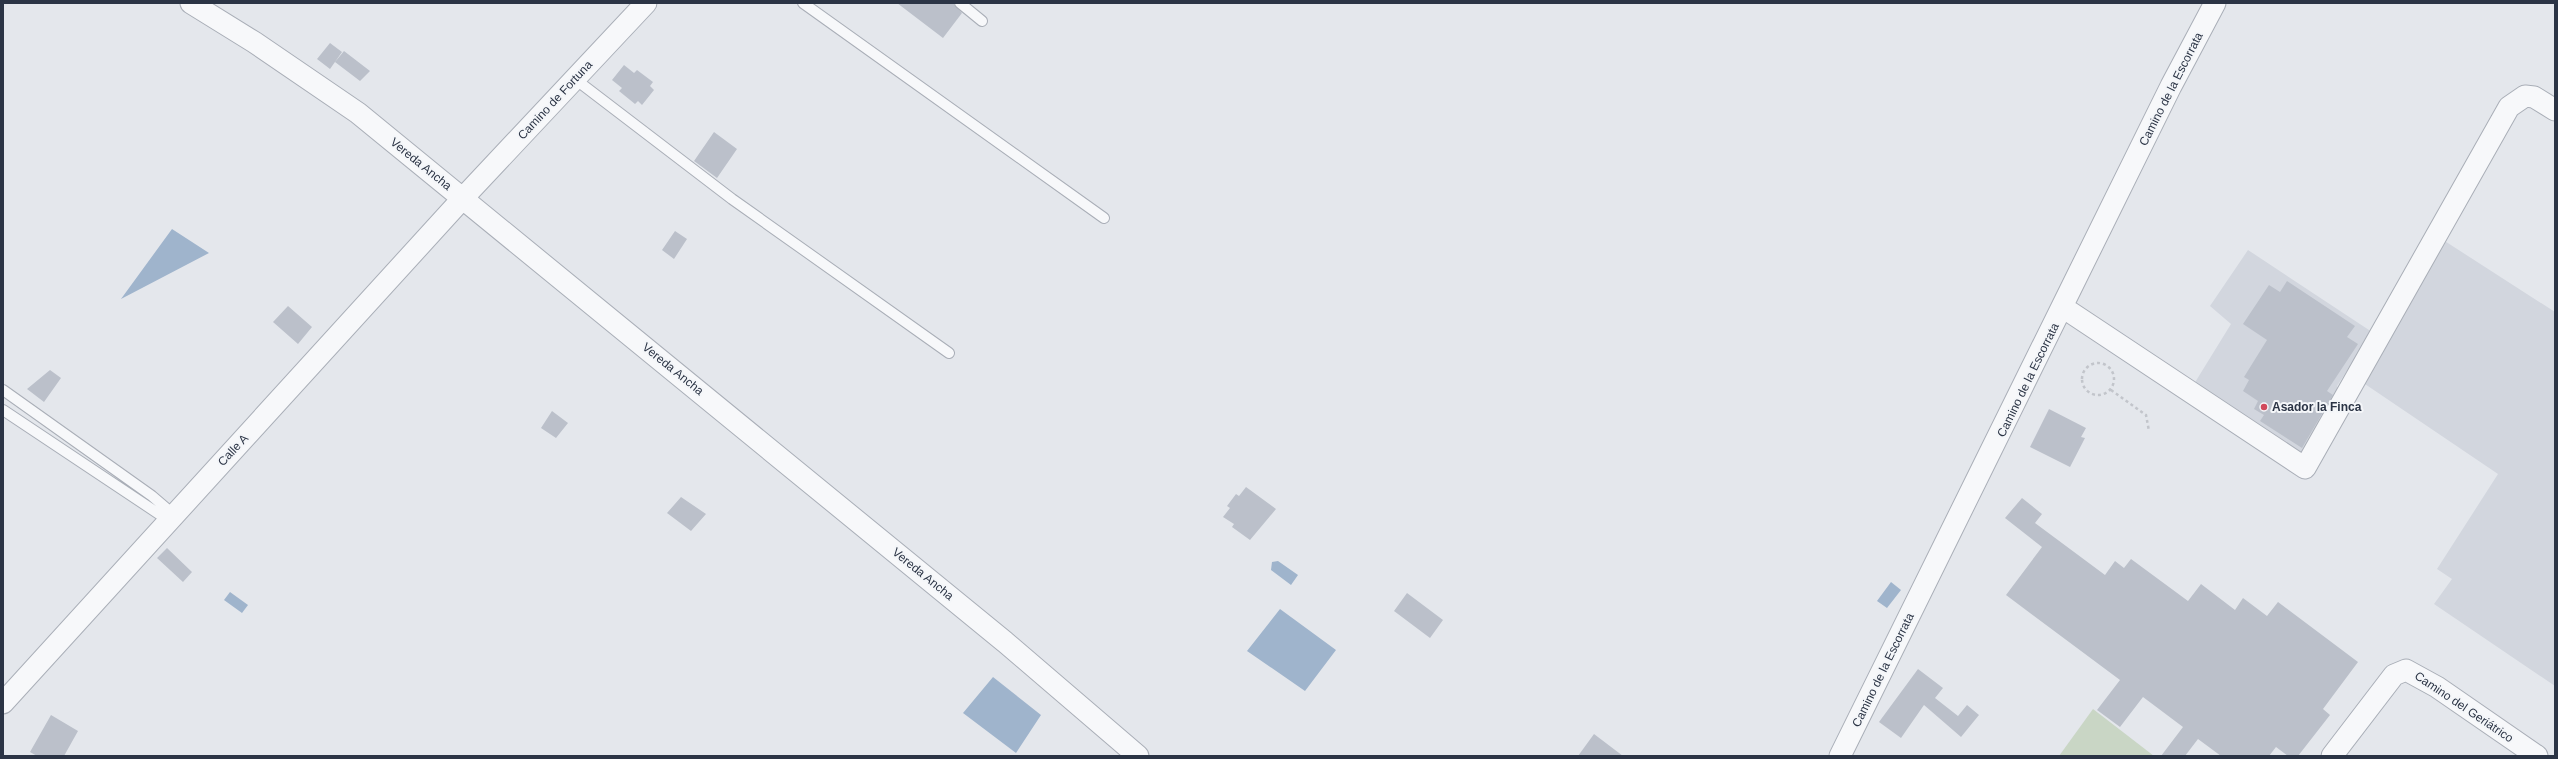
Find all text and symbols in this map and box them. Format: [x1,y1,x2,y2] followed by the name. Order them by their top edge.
[2136,30,2206,148] street label: Camino de la Escorrata
[515,57,595,142] street label: Camino de Fortuna
[388,135,455,193] street label: Vereda Ancha
[1994,320,2062,439] street label: Camino de la Escorrata
[640,340,707,398] street label: Vereda Ancha
[2272,400,2362,414] place label: Asador la Finca
[2259,402,2269,412] marker: Asador la Finca
[215,431,251,469] street label: Calle A
[890,545,957,603] street label: Vereda Ancha
[1849,610,1917,729] street label: Camino de la Escorrata
[2412,669,2516,745] street label: Camino del Geriátrico

